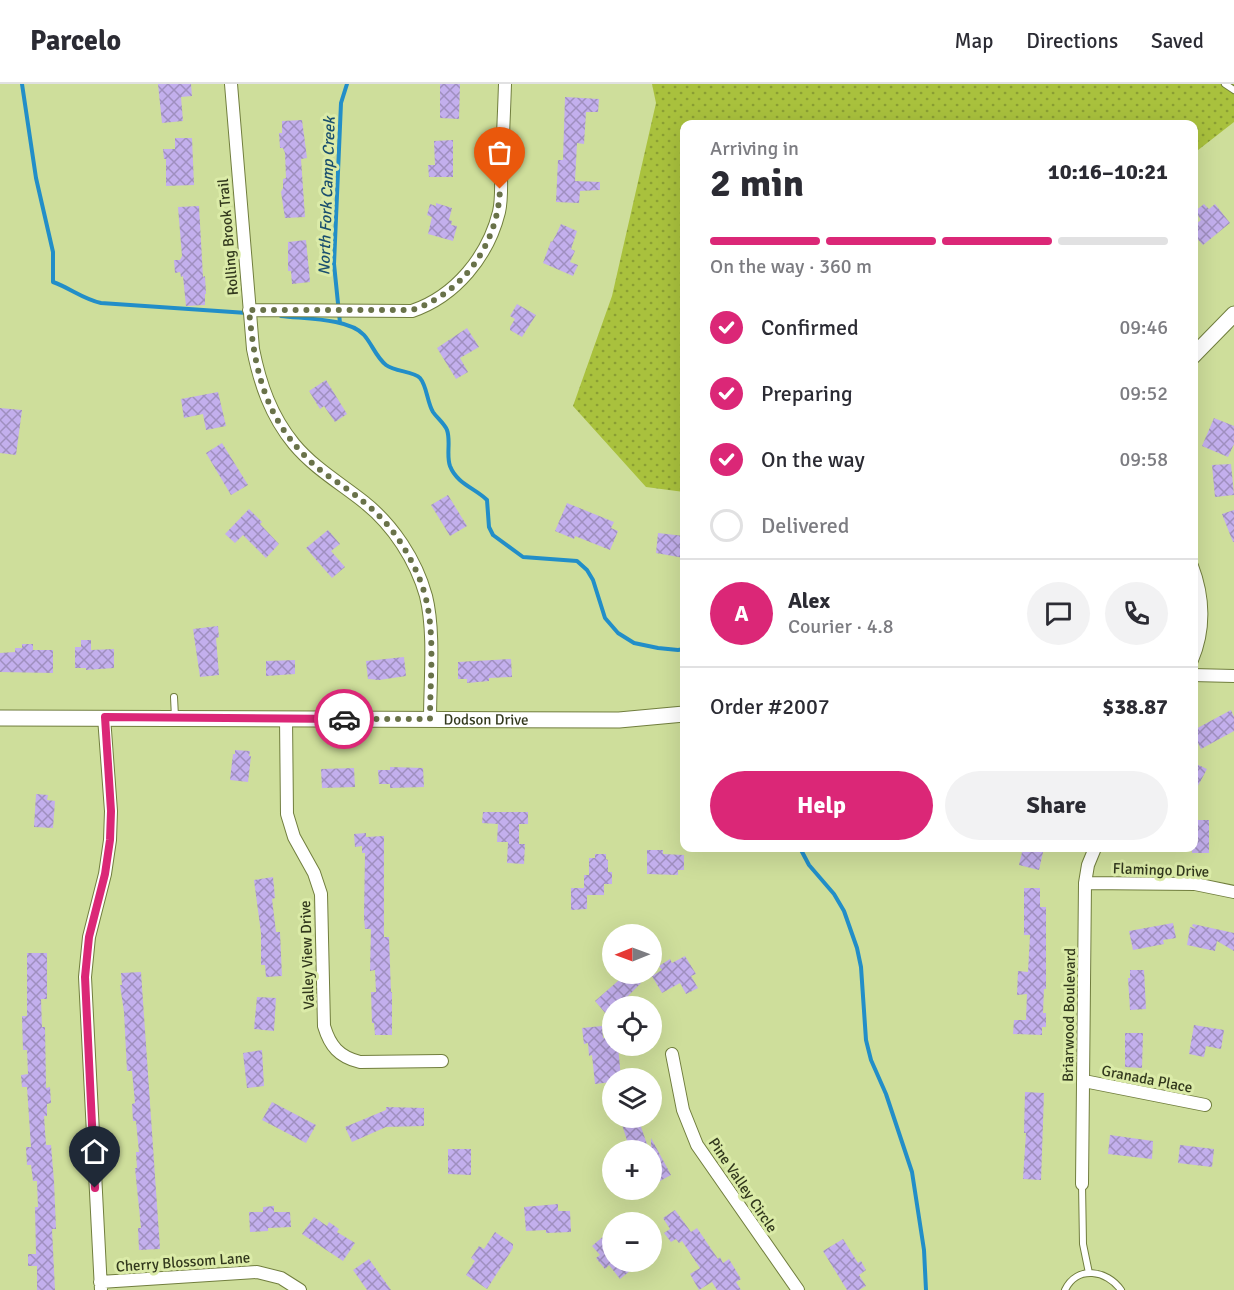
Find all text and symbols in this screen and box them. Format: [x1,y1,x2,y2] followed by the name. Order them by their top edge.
[30,24,121,58] text: Parcelo
[955,28,993,54] text: Map
[1026,28,1118,54] text: Directions
[1151,28,1204,54] text: Saved
[314,114,340,276] water label: North Fork Camp Creek
[474,127,525,189] pin
[483,136,516,169] icon: bag
[710,136,799,161] text: Arriving in
[1048,158,1168,185] text: 10:16–10:21
[710,159,804,207] text: 2 min
[214,178,242,296] street label: Rolling Brook Trail
[710,254,872,279] text: On the way · 360 m
[710,311,743,344] icon: check
[761,314,859,341] text: Confirmed
[1119,315,1168,340] text: 09:46
[710,377,743,410] icon: check
[761,380,853,407] text: Preparing
[1119,381,1168,406] text: 09:52
[710,443,743,476] icon: check
[761,446,865,473] text: On the way
[1119,447,1168,472] text: 09:58
[761,512,849,539] text: Delivered
[1027,582,1090,645] button: chat
[1105,582,1168,645] button: phone
[788,587,830,614] text: Alex
[734,600,749,627] text: A
[788,614,894,639] text: Courier · 4.8
[314,689,374,749] courier
[710,693,830,720] text: Order #2007
[1102,693,1168,720] text: $38.87
[328,703,361,736] icon: car
[443,710,529,729] street label: Dodson Drive
[710,771,933,840] button: Help
[945,771,1168,840] button: Share
[1112,859,1210,881] street label: Flamingo Drive
[296,900,318,1010] street label: Valley View Drive
[602,924,662,984] north arrow
[602,924,662,1272] map controls
[1059,948,1079,1082] street label: Briarwood Boulevard
[602,996,662,1056] button: locate
[1100,1061,1194,1097] street label: Granada Place
[602,1068,662,1128] button: layers
[69,1126,120,1188] pin
[705,1134,781,1236] street label: Pine Valley Circle
[78,1135,111,1168] icon: home
[602,1140,662,1200] button: +
[602,1212,662,1272] button: −
[115,1248,251,1276] street label: Cherry Blossom Lane

